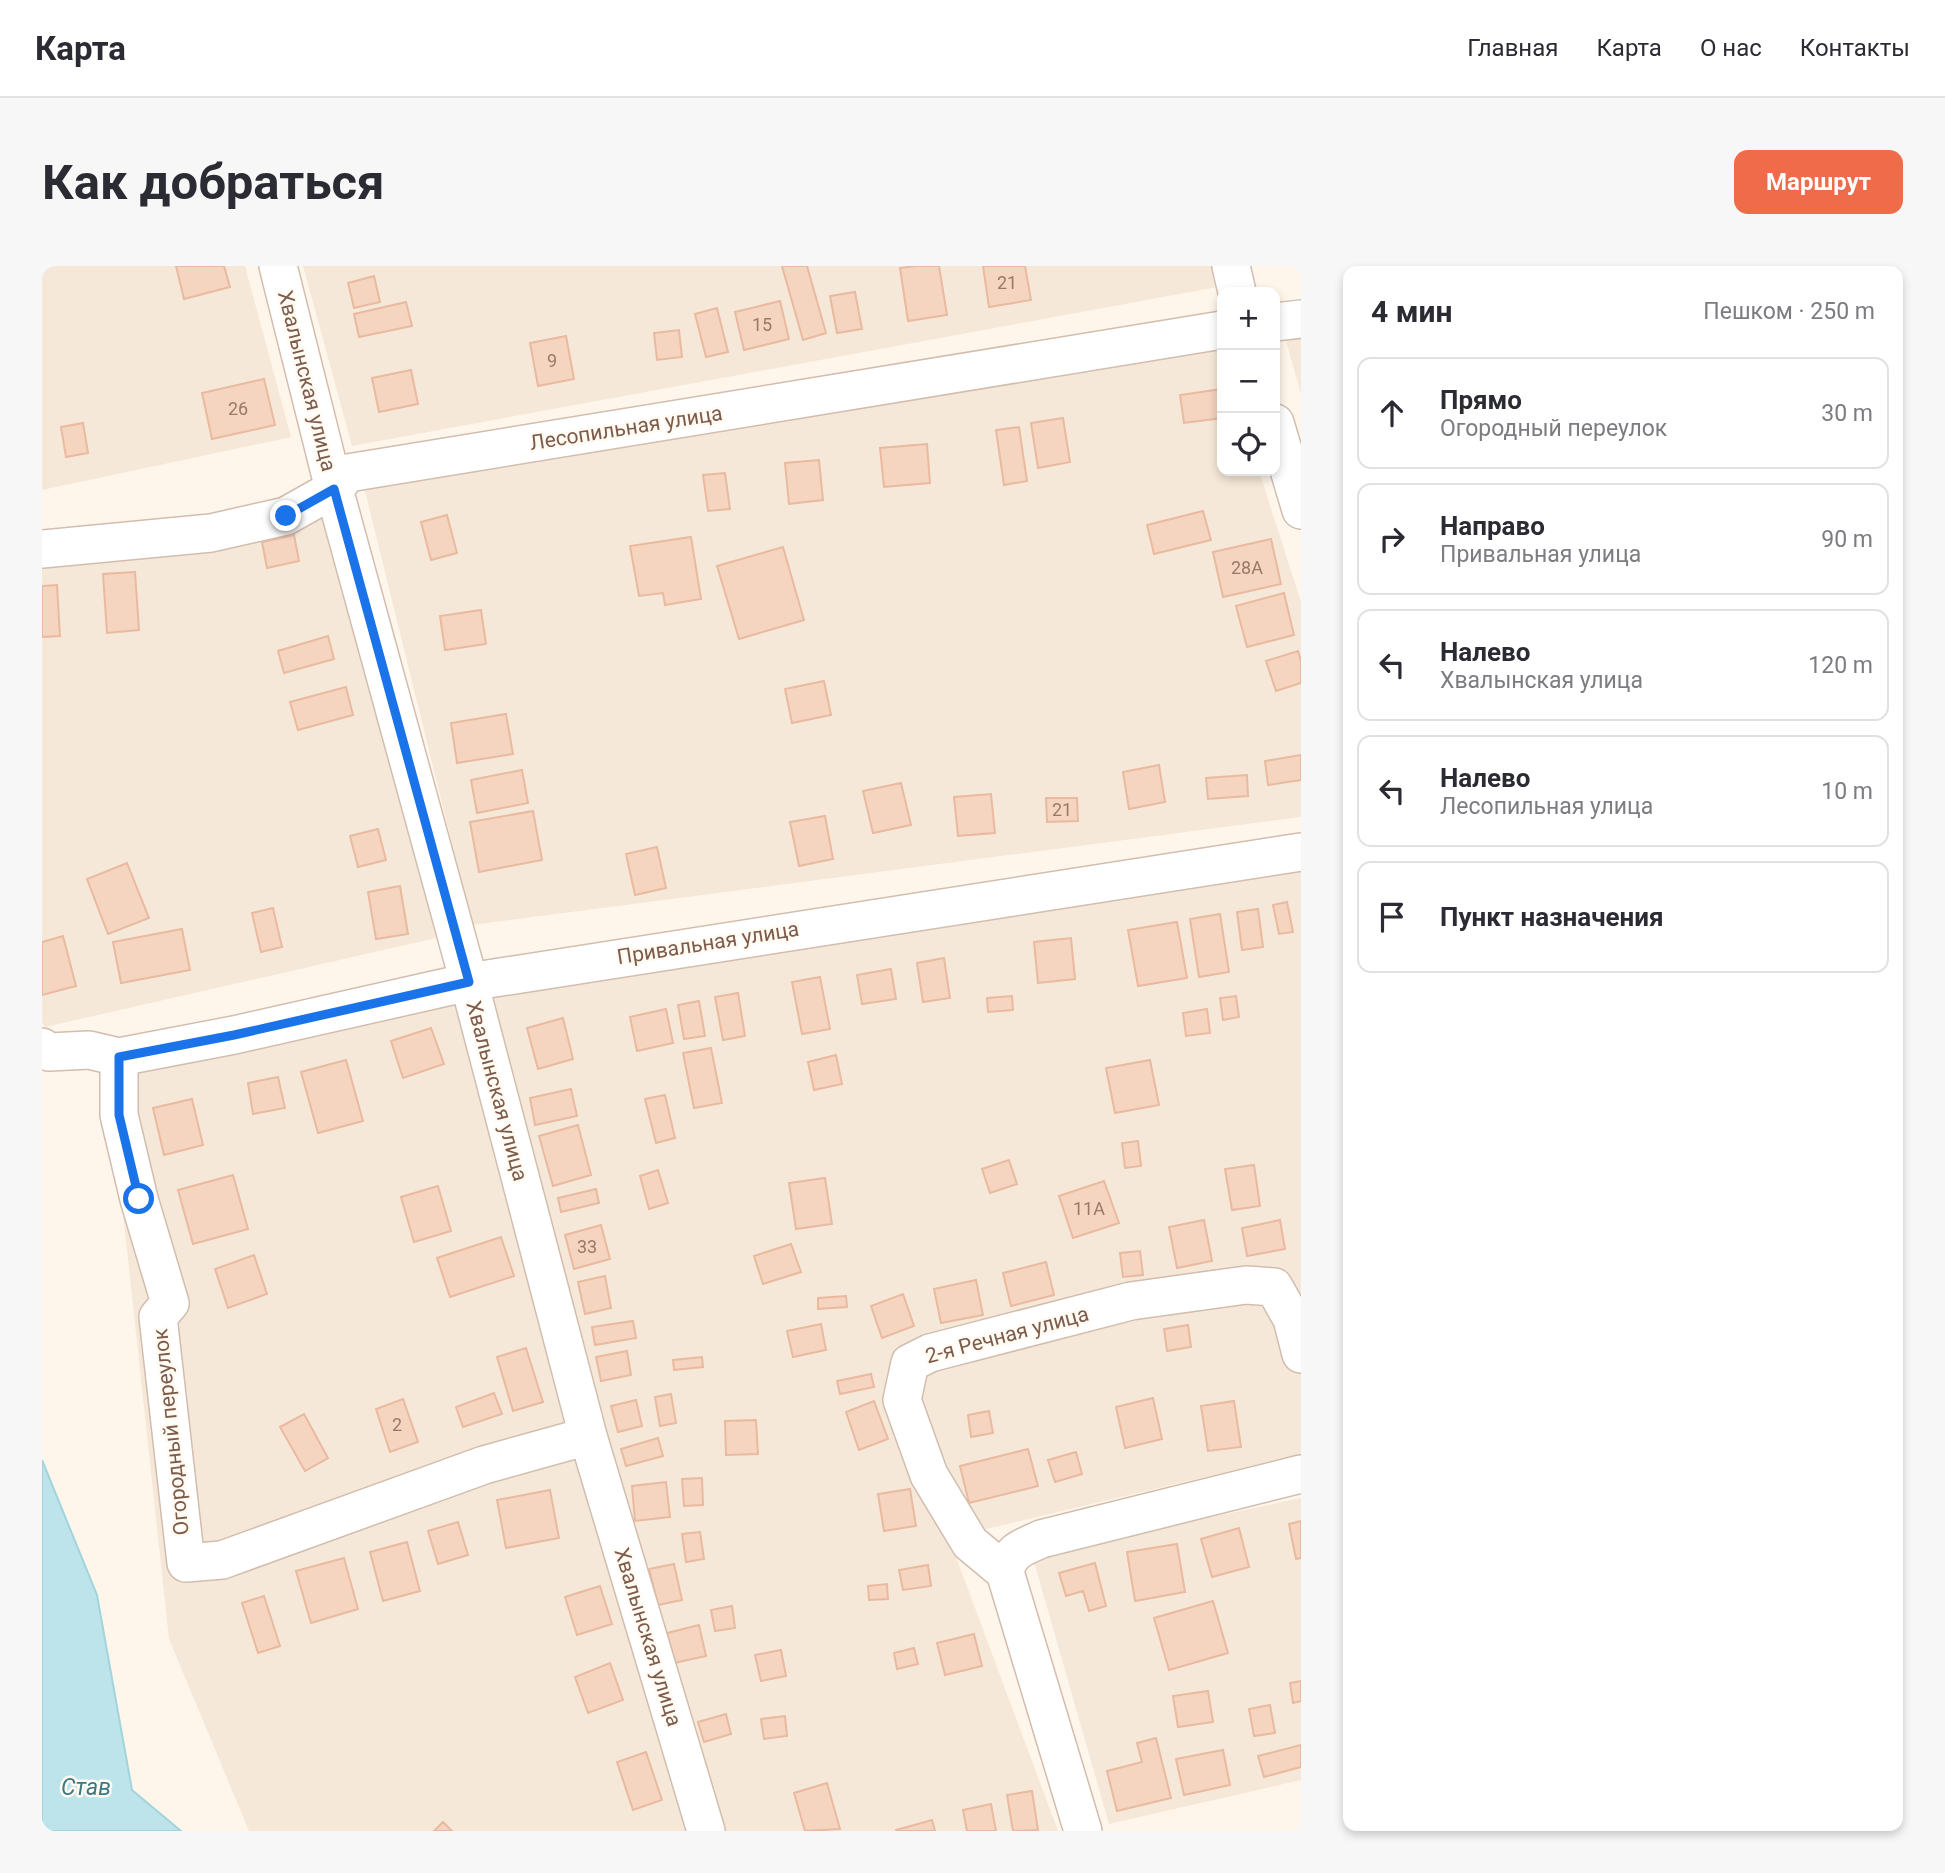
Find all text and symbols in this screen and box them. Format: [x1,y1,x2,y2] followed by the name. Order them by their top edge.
[35,29,126,68] text: Карта
[1467,34,1558,62] text: Главная
[1596,34,1662,62] text: Карта
[1700,34,1762,62] text: О нас
[1800,34,1910,62] text: Контакты
[1734,150,1903,214] button: Маршрут
[42,154,384,211] text: Как добраться
[997,272,1017,293] house number: 21
[1217,287,1280,476] map controls
[1217,287,1280,350] button: +
[273,288,341,474] street label: Хвалынская улица
[1371,294,1452,329] text: 4 мин
[1703,298,1875,325] text: Пешком · 250 m
[752,314,772,335] house number: 15
[547,350,557,371] house number: 9
[1217,350,1280,413] button: −
[1440,385,1522,415] text: Прямо
[1373,394,1411,432] icon: ahead
[228,398,248,419] house number: 26
[1821,400,1873,427] text: 30 m
[528,401,724,455] street label: Лесопильная улица
[1217,413,1280,476] button: locate
[1440,415,1667,442] text: Огородный переулок
[270,500,301,531] route end
[1440,511,1545,541] text: Направо
[1373,520,1411,558] icon: right
[1821,526,1873,553] text: 90 m
[1440,541,1641,568] text: Привальная улица
[1231,557,1263,578] house number: 28А
[1440,637,1530,667] text: Налево
[1373,646,1411,684] icon: left
[1808,652,1873,679] text: 120 m
[1440,667,1643,694] text: Хвалынская улица
[1440,763,1530,793] text: Налево
[1373,772,1411,810] icon: left
[1821,778,1873,805] text: 10 m
[1440,793,1653,820] text: Лесопильная улица
[1052,799,1072,820] house number: 21
[1373,898,1411,936] icon: arrive
[1440,902,1664,932] text: Пункт назначения
[615,917,801,969] street label: Привальная улица
[461,998,533,1184] street label: Хвалынская улица
[123,1183,154,1214] route start
[1073,1198,1105,1219] house number: 11А
[577,1236,597,1257] house number: 33
[923,1302,1091,1368] street label: 2-я Речная улица
[148,1327,194,1536] street label: Огородный переулок
[392,1414,402,1435] house number: 2
[609,1545,687,1729] street label: Хвалынская улица
[61,1774,111,1801] water label: Став

